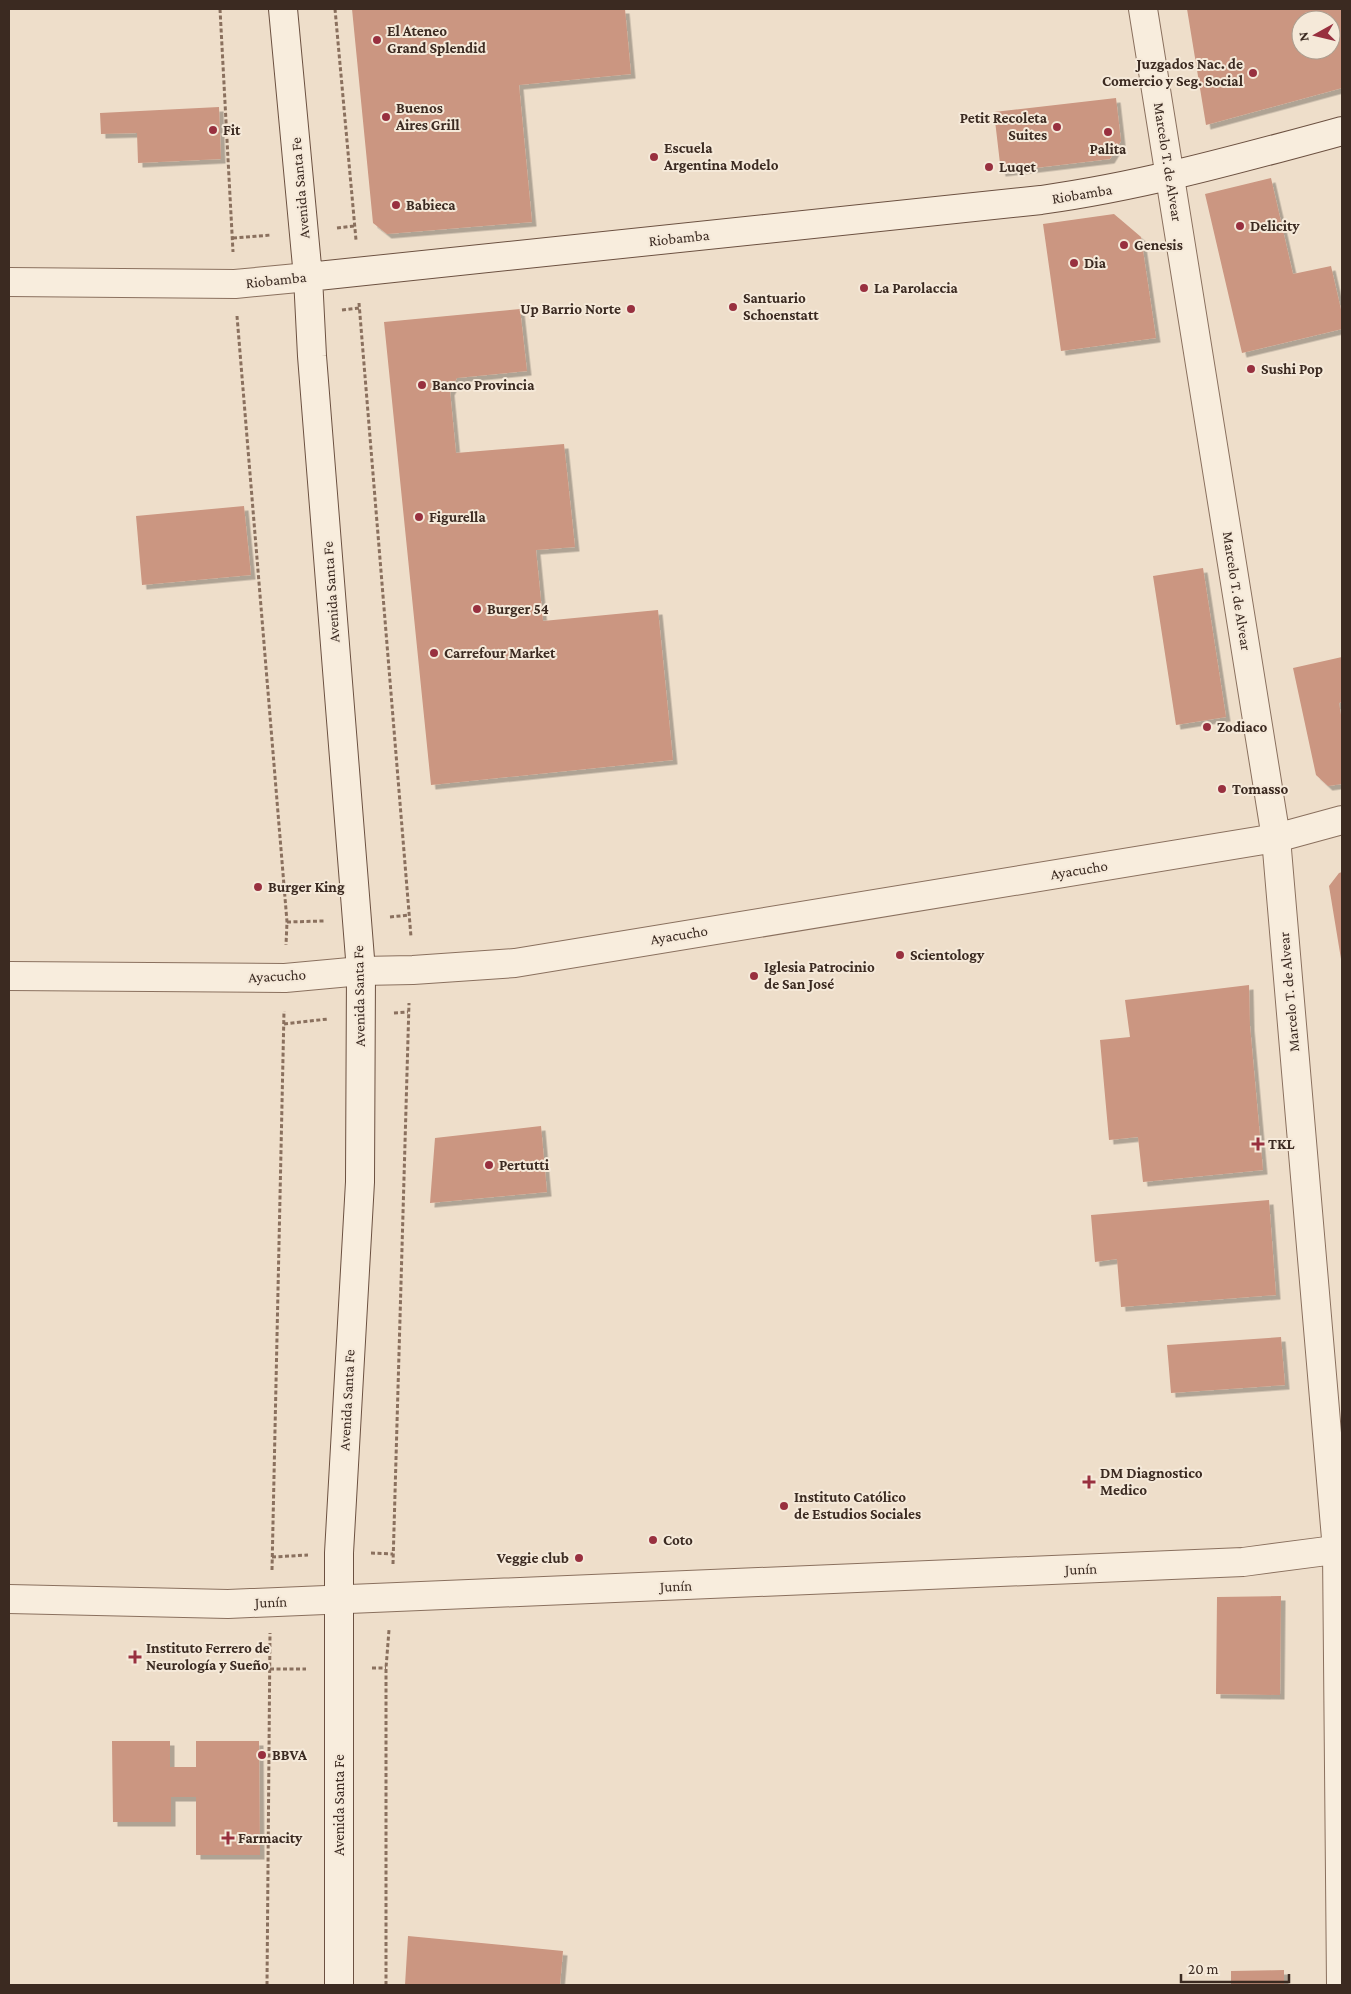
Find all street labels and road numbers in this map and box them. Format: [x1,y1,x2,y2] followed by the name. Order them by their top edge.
[1151,101,1185,223] street label: Marcelo T. de Alvear
[288,136,312,239] street label: Avenida Santa Fe
[1051,181,1113,207] street label: Riobamba
[648,227,710,249] street label: Riobamba
[245,269,307,291] street label: Riobamba
[1220,530,1254,652] street label: Marcelo T. de Alvear
[319,540,343,643] street label: Avenida Santa Fe
[1049,858,1109,883] street label: Ayacucho
[649,923,709,948] street label: Ayacucho
[1276,931,1302,1053] street label: Marcelo T. de Alvear
[350,945,368,1047] street label: Avenida Santa Fe
[248,966,306,987] street label: Ayacucho
[336,1348,358,1451] street label: Avenida Santa Fe
[1062,1560,1098,1579] street label: Junín
[657,1577,693,1596] street label: Junín
[252,1593,288,1612] street label: Junín
[331,1754,347,1856] street label: Avenida Santa Fe

